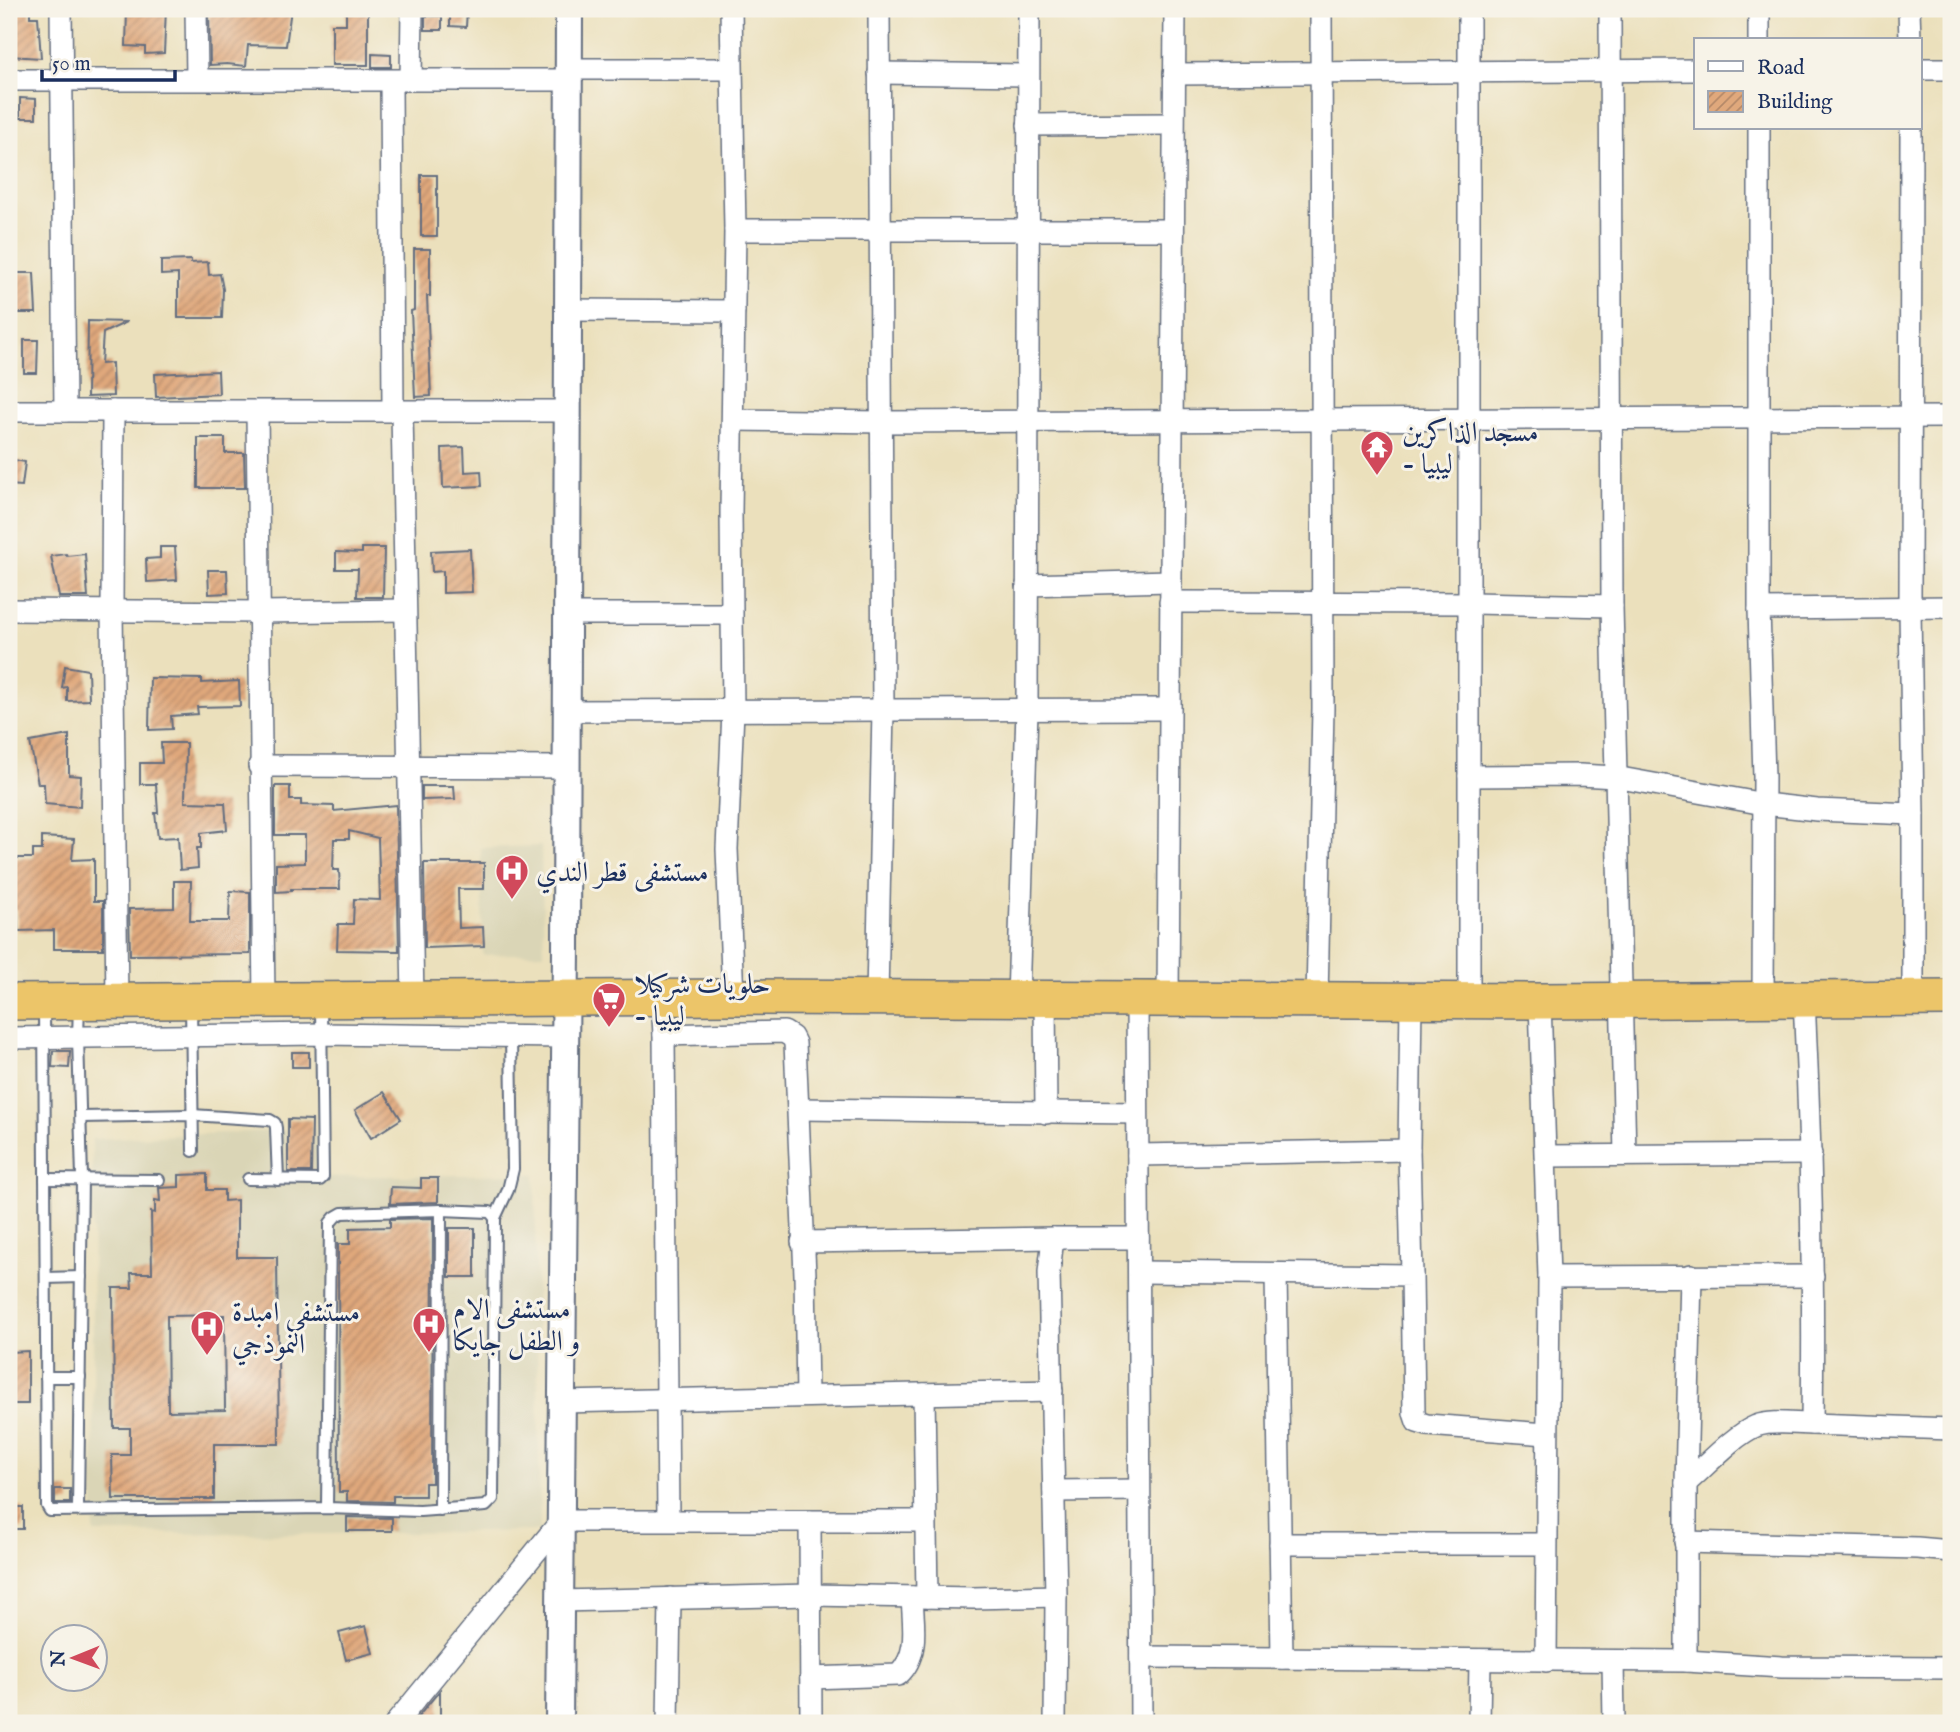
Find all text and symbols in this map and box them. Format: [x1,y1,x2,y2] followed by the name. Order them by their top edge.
[42,38,175,82] scale bar
[1694,38,1922,130] legend
[52,51,91,78] text: 50 m
[1757,55,1805,82] text: Road
[1757,89,1833,116] text: Building
[1402,416,1539,483] place label: مسجد الذاكرين - ليبيا
[1358,428,1396,477] temple icon: مسجد الذاكرين - ليبيا
[493,852,531,901] hospital icon: مستشفى قطر الندي
[536,856,709,894] place label: مستشفى قطر الندي
[634,968,770,1035] place label: حلويات شركيلا - ليبيا
[590,980,628,1029] supermarket icon: حلويات شركيلا - ليبيا
[453,1293,580,1360] place label: مستشفى الام و الطفل جايكا
[232,1296,360,1366] place label: مستشفى امبدة النموذجي
[410,1305,448,1354] hospital icon: مستشفى الام و الطفل جايكا
[188,1308,226,1357] hospital icon: مستشفى امبدة النموذجي
[38,1624,108,1694] north arrow
[47,1649,71,1668] text: N

